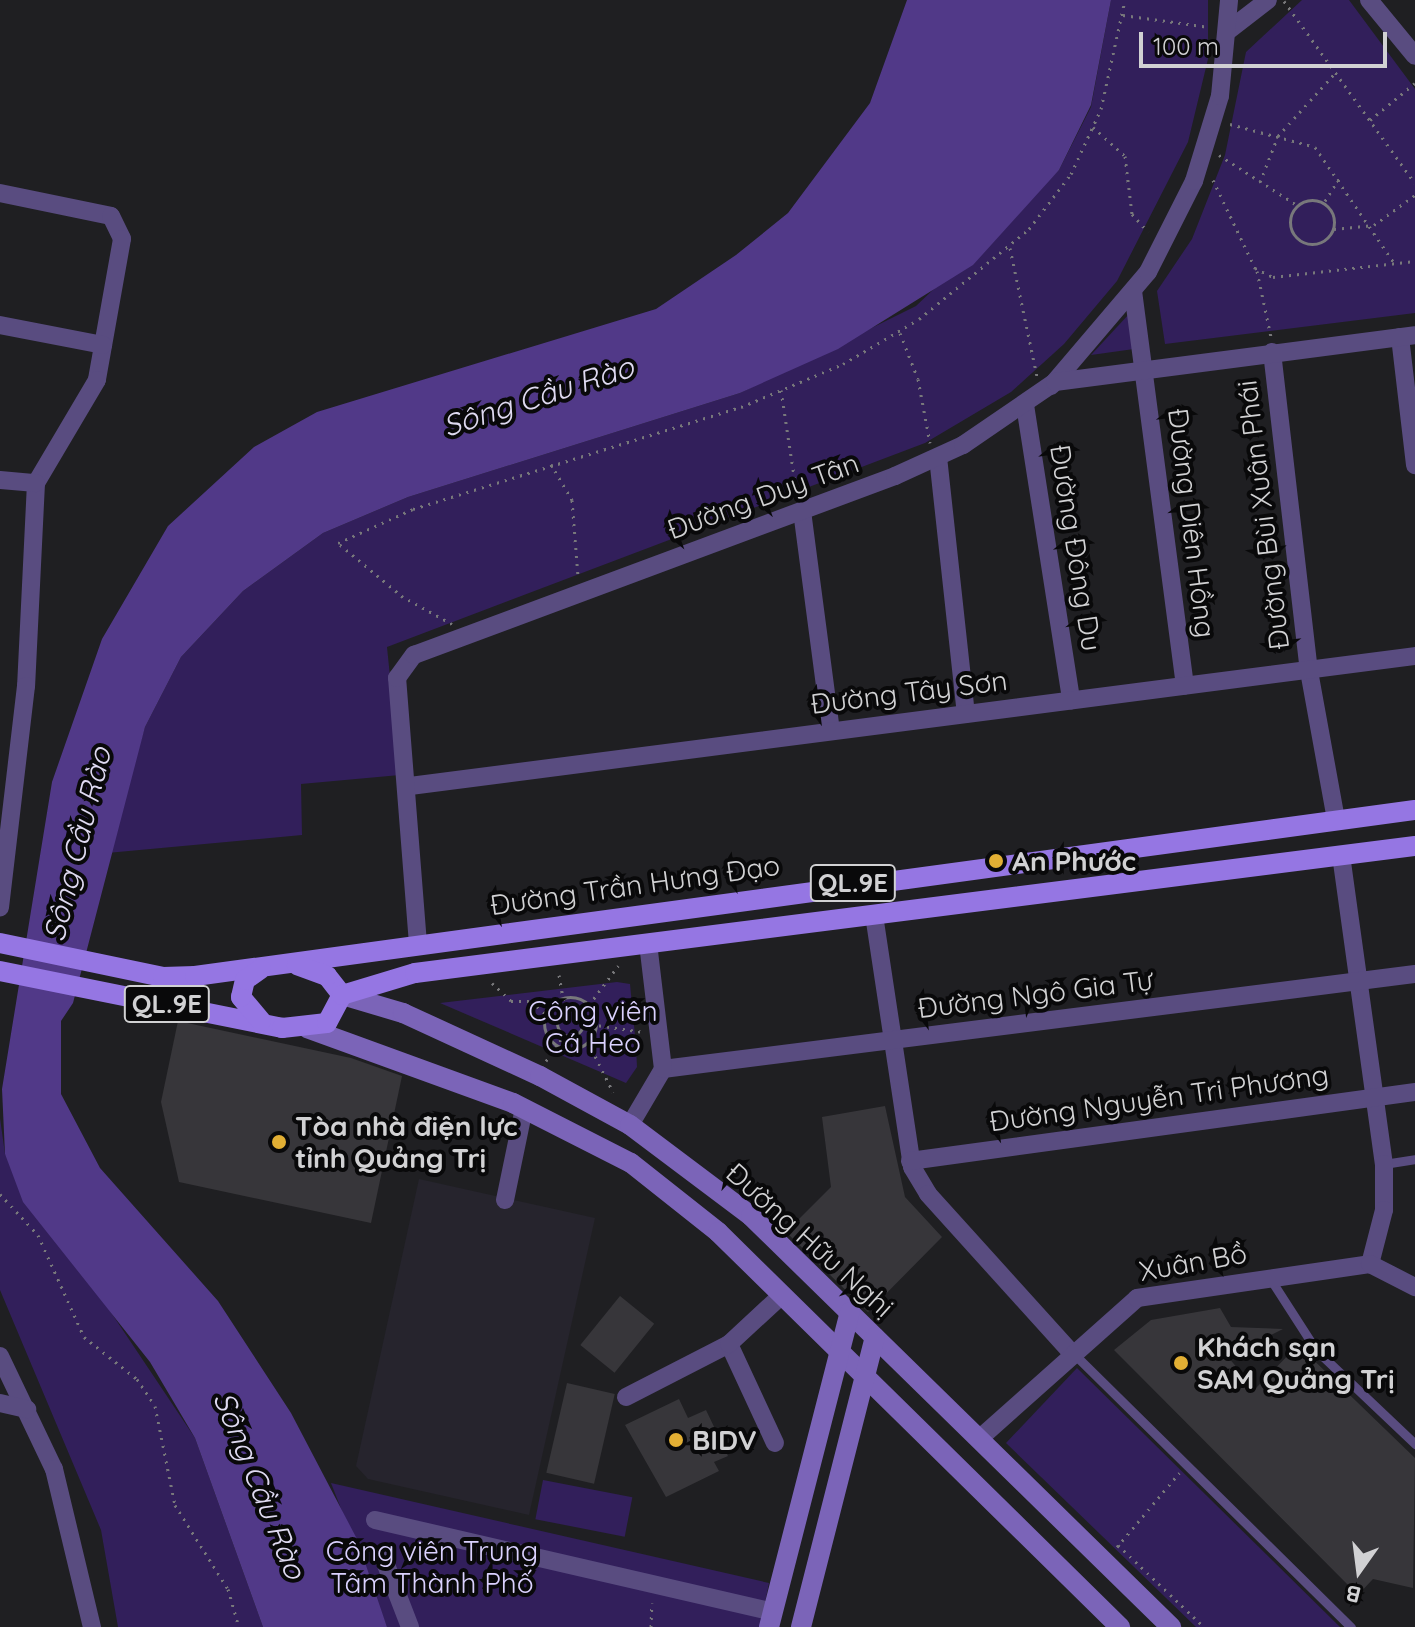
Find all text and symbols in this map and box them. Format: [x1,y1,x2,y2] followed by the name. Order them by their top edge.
[1143,16,1391,66] scale bar
[1153,31,1219,61] text: 100 m
[438,348,638,444] water label: Sông Cầu Rào
[1230,378,1296,652] street label: Đường Bùi Xuân Phái
[1161,406,1223,640] street label: Đường Diên Hồng
[1043,442,1109,654] street label: Đường Đông Du
[663,446,863,546] street label: Đường Duy Tân
[809,663,1009,721] street label: Đường Tây Sơn
[36,743,118,945] water label: Sông Cầu Rào
[1012,844,1136,878] place label: An Phước
[488,848,782,922] street label: Đường Trần Hưng Đạo
[987,852,1005,870] marker: An Phước
[809,861,897,905] road number: QL.9E
[916,963,1154,1025] street label: Đường Ngô Gia Tự
[123,982,211,1026] road number: QL.9E
[528,994,658,1060] park label: Công viên Cá Heo
[987,1058,1331,1138] street label: Đường Nguyễn Tri Phương
[295,1109,518,1175] place label: Tòa nhà điện lực tỉnh Quảng Trị
[270,1133,288,1151] marker: Tòa nhà điện lực tỉnh Quảng Trị
[719,1156,901,1324] street label: Đường Hữu Nghị
[1137,1236,1249,1288] street label: Xuân Bồ
[1197,1330,1395,1396] place label: Khách sạn SAM Quảng Trị
[1172,1354,1190,1372] marker: Khách sạn SAM Quảng Trị
[206,1386,314,1584] water label: Sông Cầu Rào
[692,1423,757,1457] place label: BIDV
[667,1431,685,1449] marker: BIDV
[1319,1531,1399,1611] north arrow
[326,1534,538,1600] park label: Công viên Trung Tâm Thành Phố
[1343,1579,1364,1610] text: B

